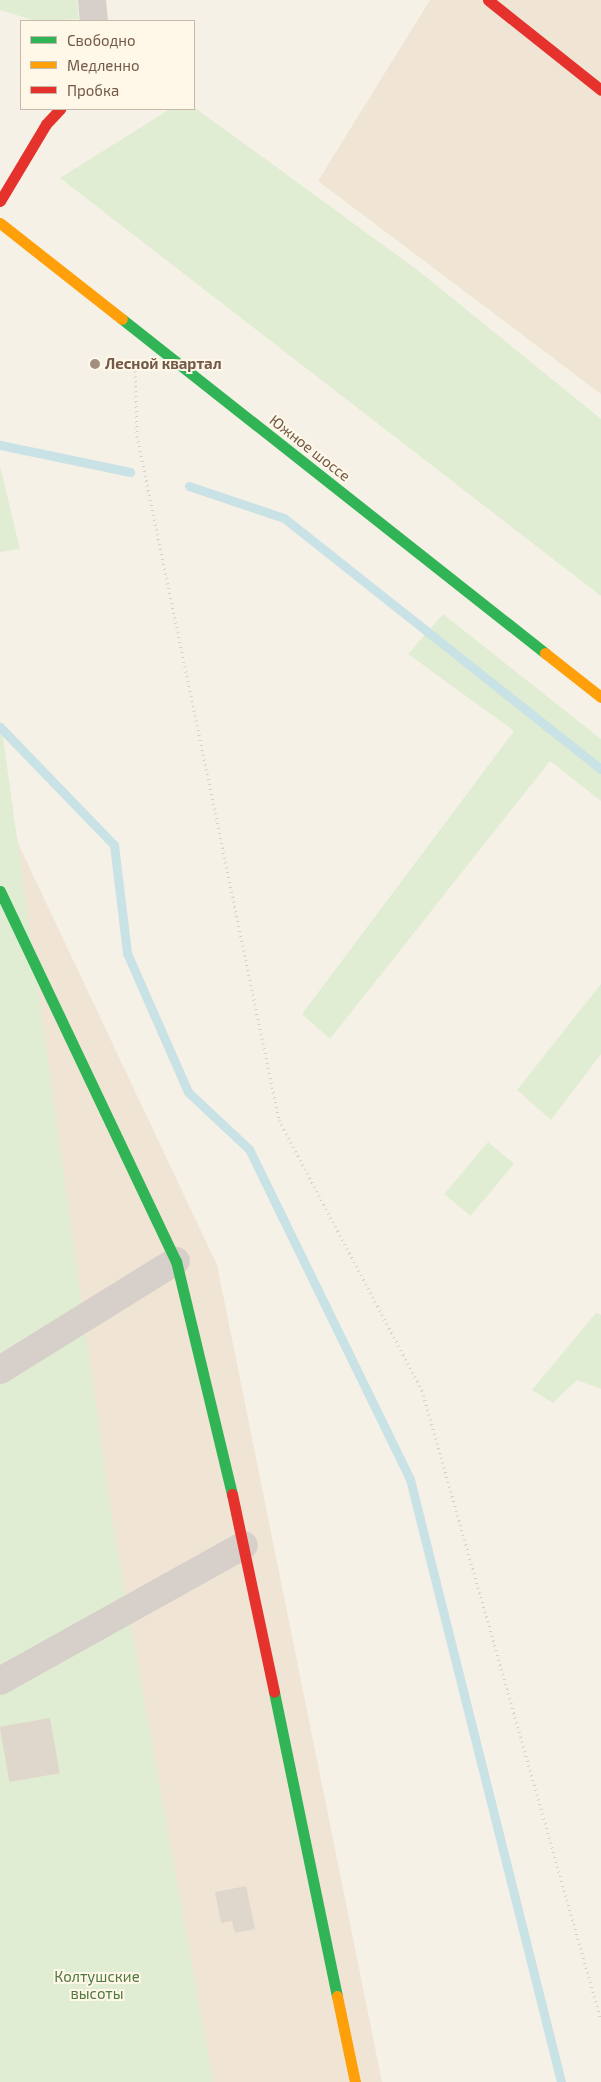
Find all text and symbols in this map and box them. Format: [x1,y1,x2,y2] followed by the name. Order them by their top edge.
[20,20,195,110] legend
[67,31,136,49] text: Свободно
[67,56,140,74] text: Медленно
[67,81,119,99] text: Пробка
[105,355,222,373] place label: Лесной квартал
[89,358,101,370] marker: Лесной квартал
[266,411,354,485] street label: Южное шоссе
[54,1967,140,2002] park label: Колтушские высоты

